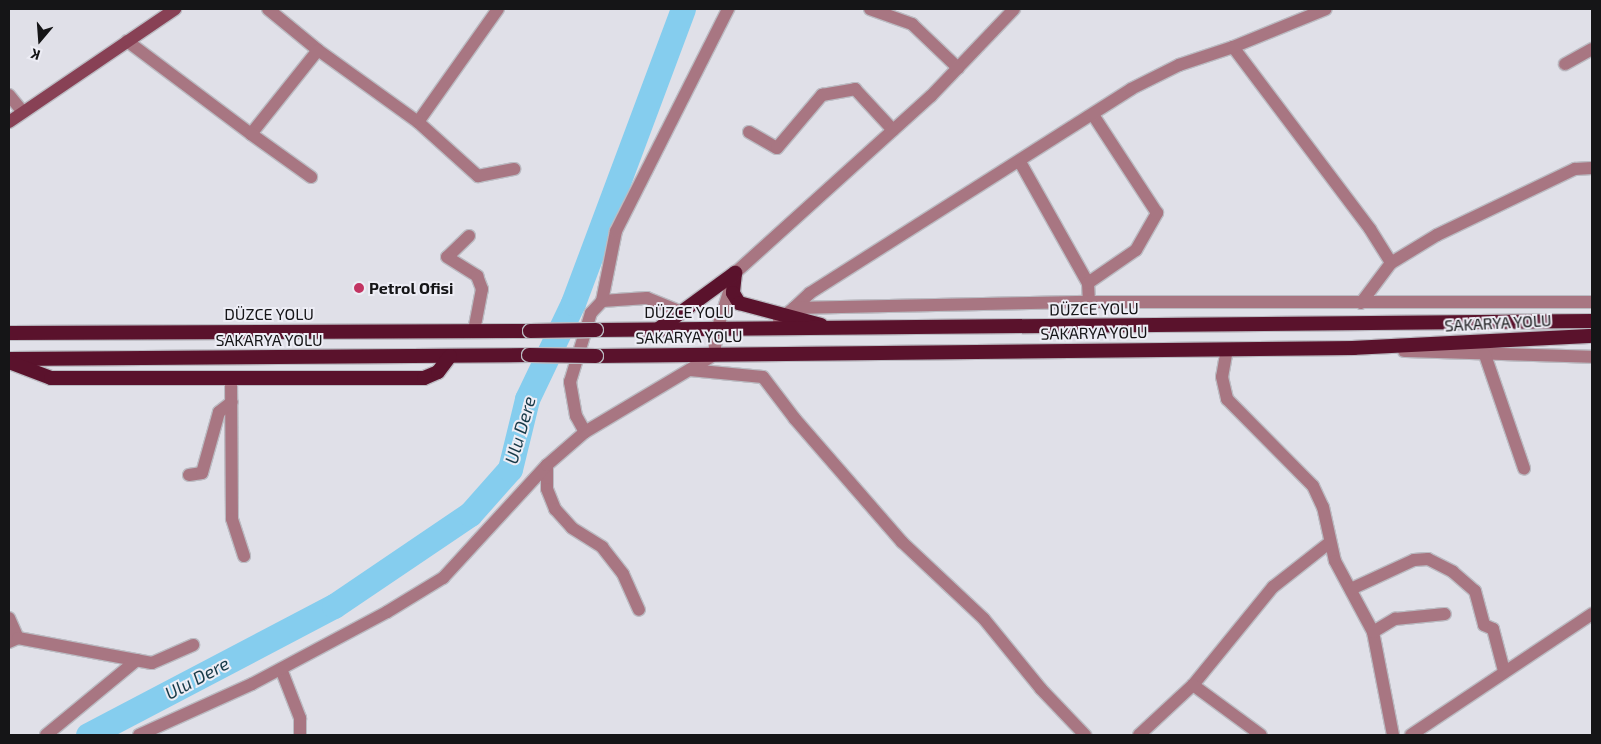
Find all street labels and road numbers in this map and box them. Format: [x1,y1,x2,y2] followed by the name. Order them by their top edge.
[1049,299,1139,319] street label: DÜZCE YOLU
[644,302,734,322] street label: DÜZCE YOLU
[224,304,314,324] street label: DÜZCE YOLU
[1444,311,1552,335] street label: SAKARYA YOLU
[1040,322,1148,344] street label: SAKARYA YOLU
[635,326,743,348] street label: SAKARYA YOLU
[215,330,323,350] street label: SAKARYA YOLU

